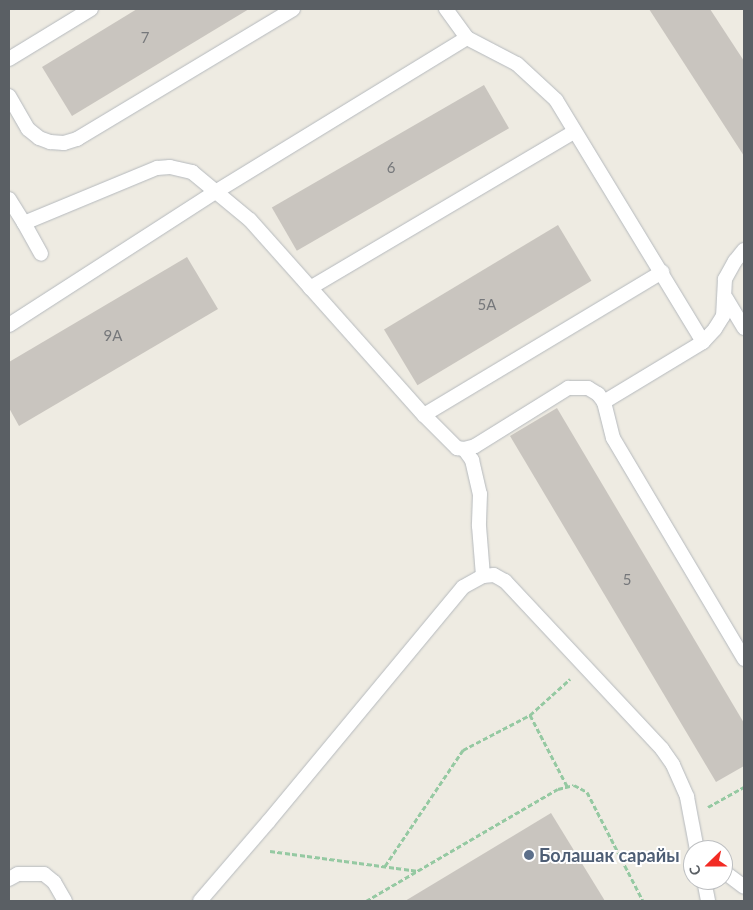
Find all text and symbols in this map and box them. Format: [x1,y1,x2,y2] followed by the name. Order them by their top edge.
[141,29,149,47] house number: 7
[387,159,395,177] house number: 6
[478,296,496,314] house number: 5А
[104,327,122,345] house number: 9А
[623,571,631,589] house number: 5
[683,840,733,890] north arrow
[539,844,680,866] place label: Болашак сарайы
[523,849,535,861] marker: Болашак сарайы
[685,863,704,878] text: С

